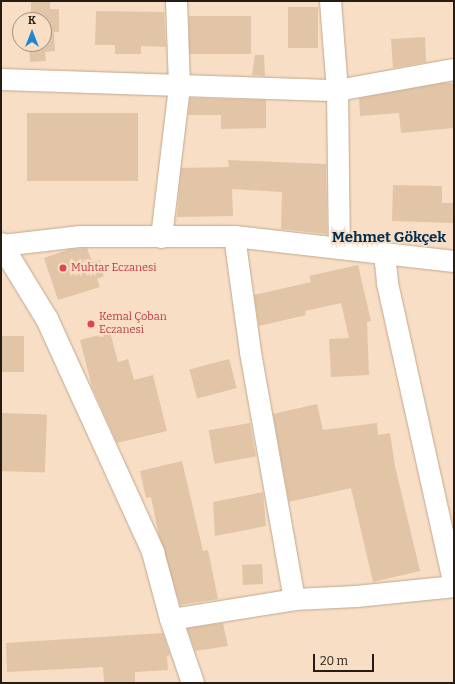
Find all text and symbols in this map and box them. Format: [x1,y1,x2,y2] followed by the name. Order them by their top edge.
[12,12,52,52] north arrow
[28,14,36,27] text: K
[332,229,446,247] district label: Mehmet Gökçek
[71,261,157,275] place label: Muhtar Eczanesi
[58,263,68,273] marker: Muhtar Eczanesi
[99,311,167,337] place label: Kemal Çoban Eczanesi
[86,319,96,329] marker: Kemal Çoban Eczanesi
[315,646,376,672] scale bar
[320,654,348,668] text: 20 m

